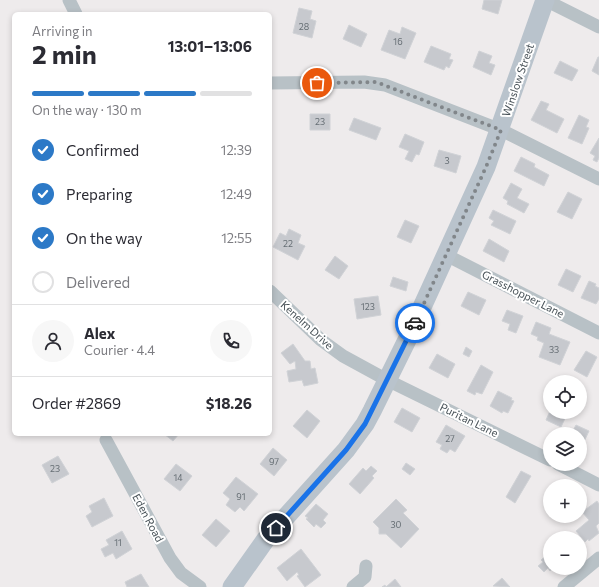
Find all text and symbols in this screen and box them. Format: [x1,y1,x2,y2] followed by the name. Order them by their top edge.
[299,21,309,32] house number: 28
[32,23,92,39] text: Arriving in
[393,36,403,47] house number: 16
[168,37,252,55] text: 13:01–13:06
[32,38,97,69] text: 2 min
[499,41,536,118] street label: Winslow Street
[300,66,334,100] pin
[306,72,328,94] icon: bag
[32,102,142,118] text: On the way · 130 m
[315,116,325,127] house number: 23
[32,139,54,161] icon: check
[66,141,139,159] text: Confirmed
[221,142,252,158] text: 12:39
[444,155,450,166] house number: 3
[32,183,54,205] icon: check
[66,185,132,203] text: Preparing
[220,186,252,202] text: 12:49
[32,227,54,249] icon: check
[66,229,143,247] text: On the way
[221,230,252,246] text: 12:55
[283,238,293,249] house number: 22
[480,267,567,320] street label: Grasshopper Lane
[66,273,130,291] text: Delivered
[278,298,336,352] street label: Kenelm Drive
[361,301,375,312] house number: 123
[395,303,435,343] courier
[404,312,426,334] icon: car
[32,320,74,362] button: person
[210,320,252,362] button: phone
[84,324,115,342] text: Alex
[84,342,155,358] text: Courier · 4.4
[549,344,559,355] house number: 33
[543,375,587,575] map controls
[543,375,587,419] button: locate
[32,394,121,412] text: Order #2869
[206,394,252,412] text: $18.26
[438,400,501,439] street label: Puritan Lane
[543,427,587,471] button: layers
[445,433,455,444] house number: 27
[269,456,279,467] house number: 97
[50,463,60,474] house number: 23
[173,472,183,483] house number: 14
[543,479,587,523] button: +
[130,491,167,544] street label: Eden Road
[236,491,246,502] house number: 91
[259,511,293,545] pin
[265,517,287,539] icon: home
[390,519,402,530] house number: 30
[543,531,587,575] button: −
[114,537,122,548] house number: 11

